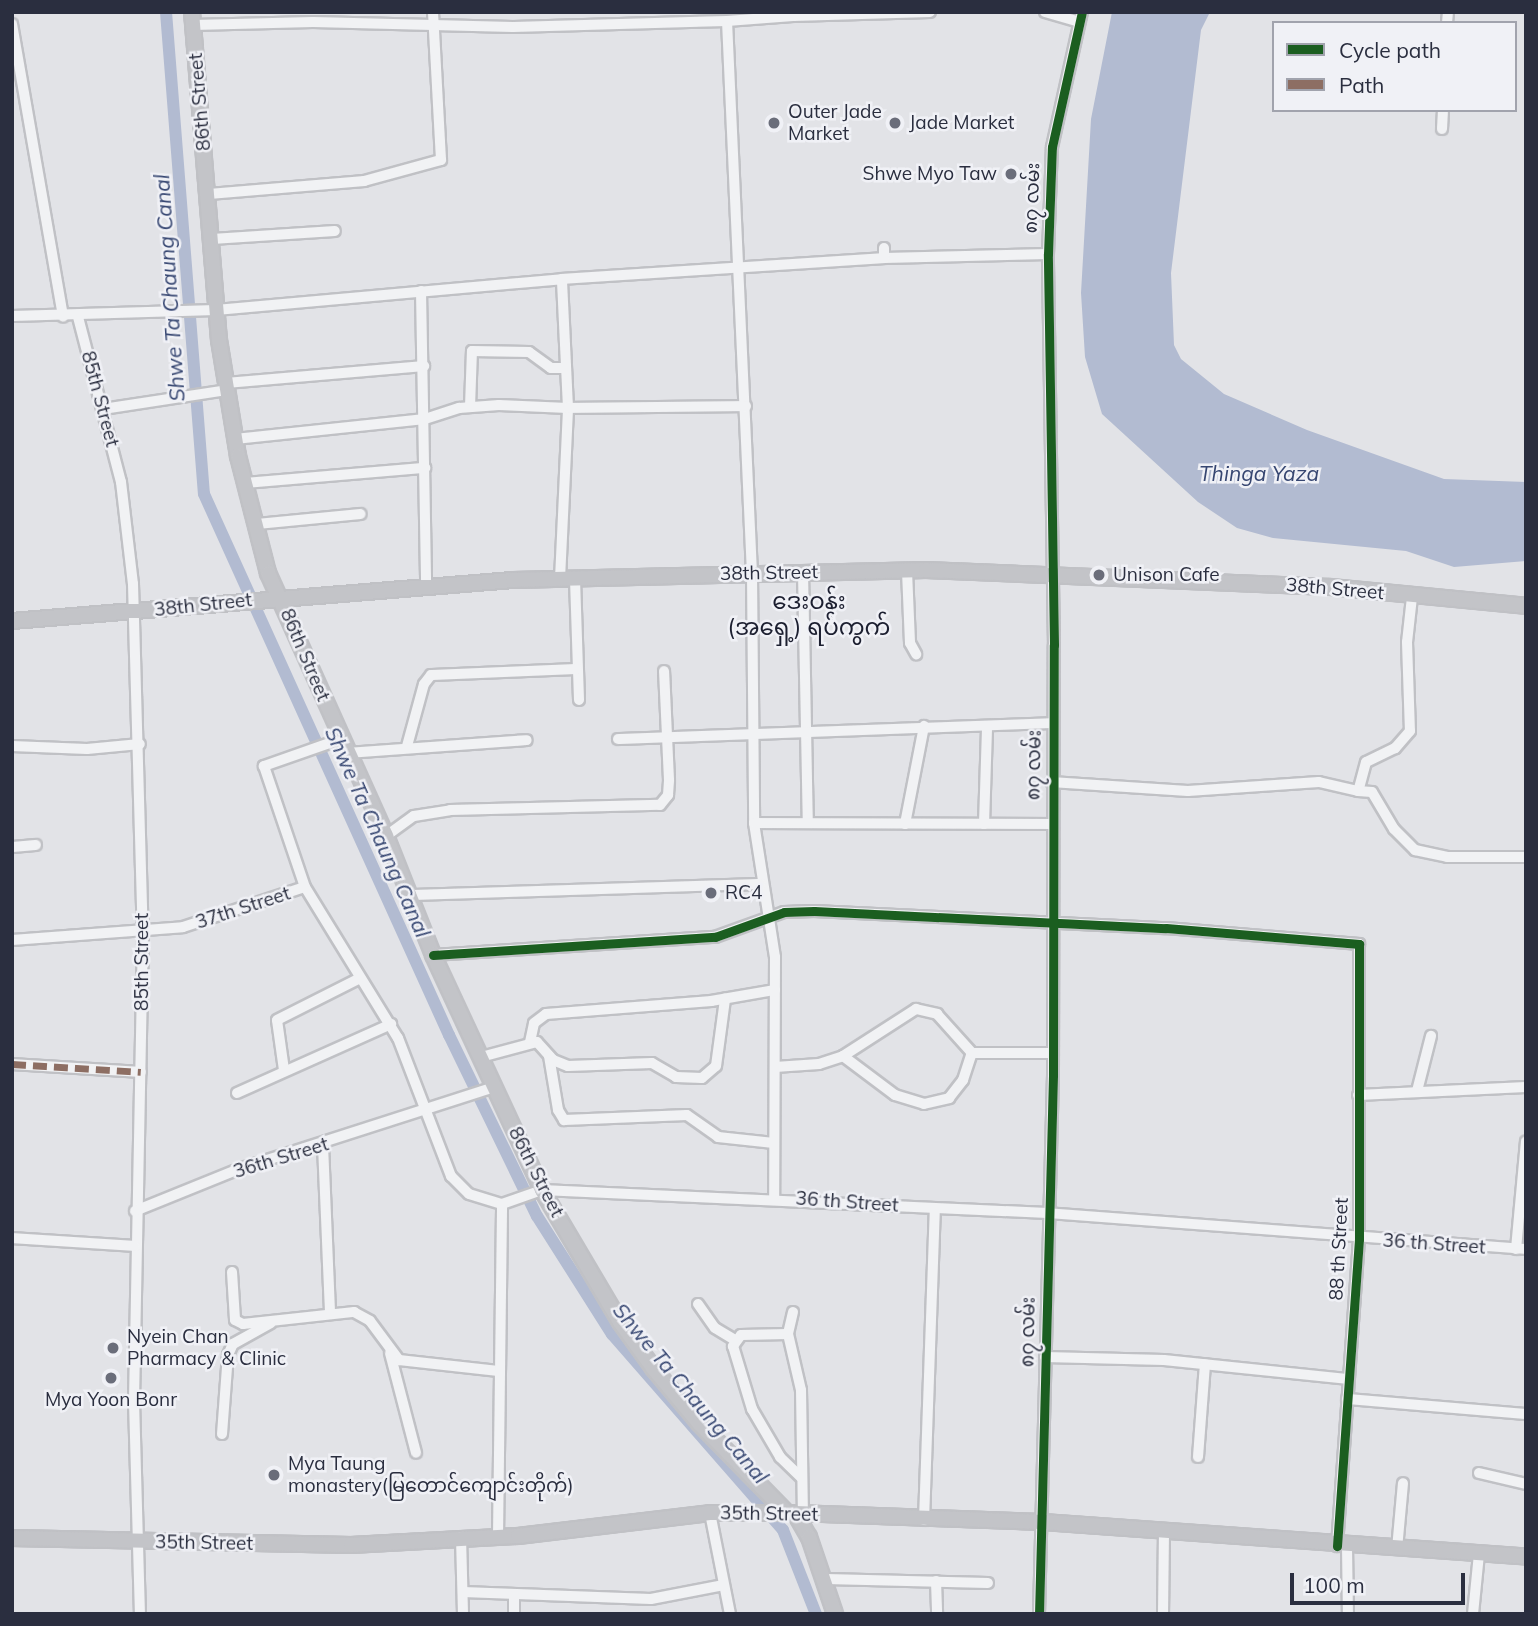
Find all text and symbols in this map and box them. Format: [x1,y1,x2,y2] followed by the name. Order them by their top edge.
[1272,21,1517,112] legend
[1339,37,1441,63] text: Cycle path
[184,52,216,152] street label: 86th Street
[1339,72,1384,98] text: Path
[788,101,882,145] place label: Outer Jade Market
[909,112,1014,134] place label: Jade Market
[766,115,782,131] marker: Outer Jade Market
[887,115,903,131] marker: Jade Market
[1019,162,1045,234] street label: ၈၇ လမ်း
[863,163,997,185] place label: Shwe Myo Taw
[1003,166,1019,182] marker: Shwe Myo Taw
[148,173,190,403] water label: Shwe Ta Chaung Canal
[76,349,124,449] street label: 85th Street
[1199,460,1319,486] water label: Thinga Yaza
[720,561,818,585] street label: 38th Street
[1113,564,1219,586] place label: Unison Cafe
[1091,567,1107,583] marker: Unison Cafe
[1285,573,1385,605] street label: 38th Street
[728,587,890,641] district label: ဒေးဝန်း (အရှေ့) ရပ်ကွက်
[153,589,253,621] street label: 38th Street
[275,605,335,705] street label: 86th Street
[320,723,436,941] water label: Shwe Ta Chaung Canal
[1022,730,1046,800] street label: ၈၇ လမ်း
[193,882,293,934] street label: 37th Street
[725,882,762,904] place label: RC4
[703,885,719,901] marker: RC4
[131,913,153,1011] street label: 85th Street
[504,1123,568,1221] street label: 86th Street
[231,1133,331,1183] street label: 36th Street
[795,1187,899,1217] street label: 36 th Street
[1325,1197,1353,1301] street label: 88 th Street
[1382,1229,1486,1259] street label: 36 th Street
[1016,1297,1040,1367] street label: ၈၇ လမ်း
[608,1298,774,1488] water label: Shwe Ta Chaung Canal
[127,1326,286,1370] place label: Nyein Chan Pharmacy & Clinic
[105,1340,121,1356] marker: Nyein Chan Pharmacy & Clinic
[103,1370,119,1386] marker: Mya Yoon Bonr
[45,1389,177,1411] place label: Mya Yoon Bonr
[288,1453,573,1497] place label: Mya Taung monastery(မြတောင်ကျောင်းတိုက်)
[266,1467,282,1483] marker: Mya Taung monastery(မြတောင်ကျောင်းတိုက်)
[720,1502,818,1526] street label: 35th Street
[155,1531,253,1555] street label: 35th Street
[1293,1560,1468,1604] scale bar
[1303,1572,1365,1598] text: 100 m

